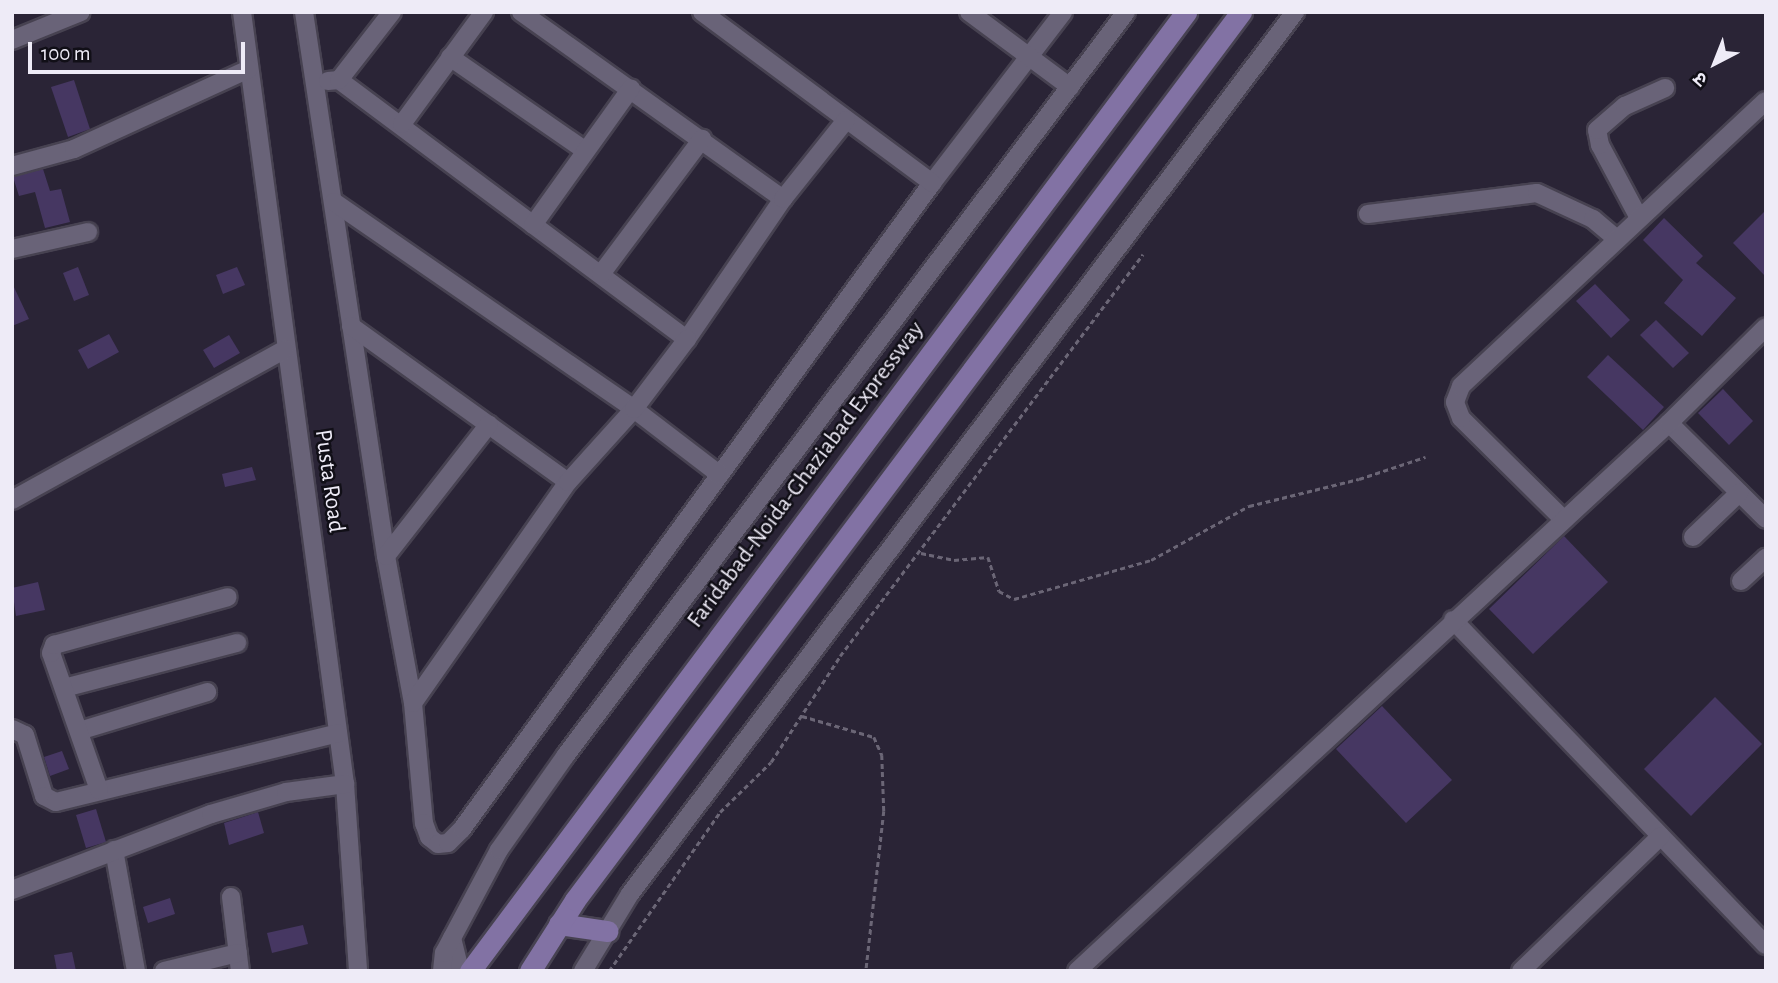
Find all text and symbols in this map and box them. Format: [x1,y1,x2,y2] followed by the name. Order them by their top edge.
[32,28,248,72] scale bar
[1680,28,1750,98] north arrow
[41,43,91,64] text: 100 m
[1690,68,1711,90] text: उ
[681,316,931,634] street label: Faridabad-Noida-Ghaziabad Expressway
[308,428,350,534] street label: Pusta Road

